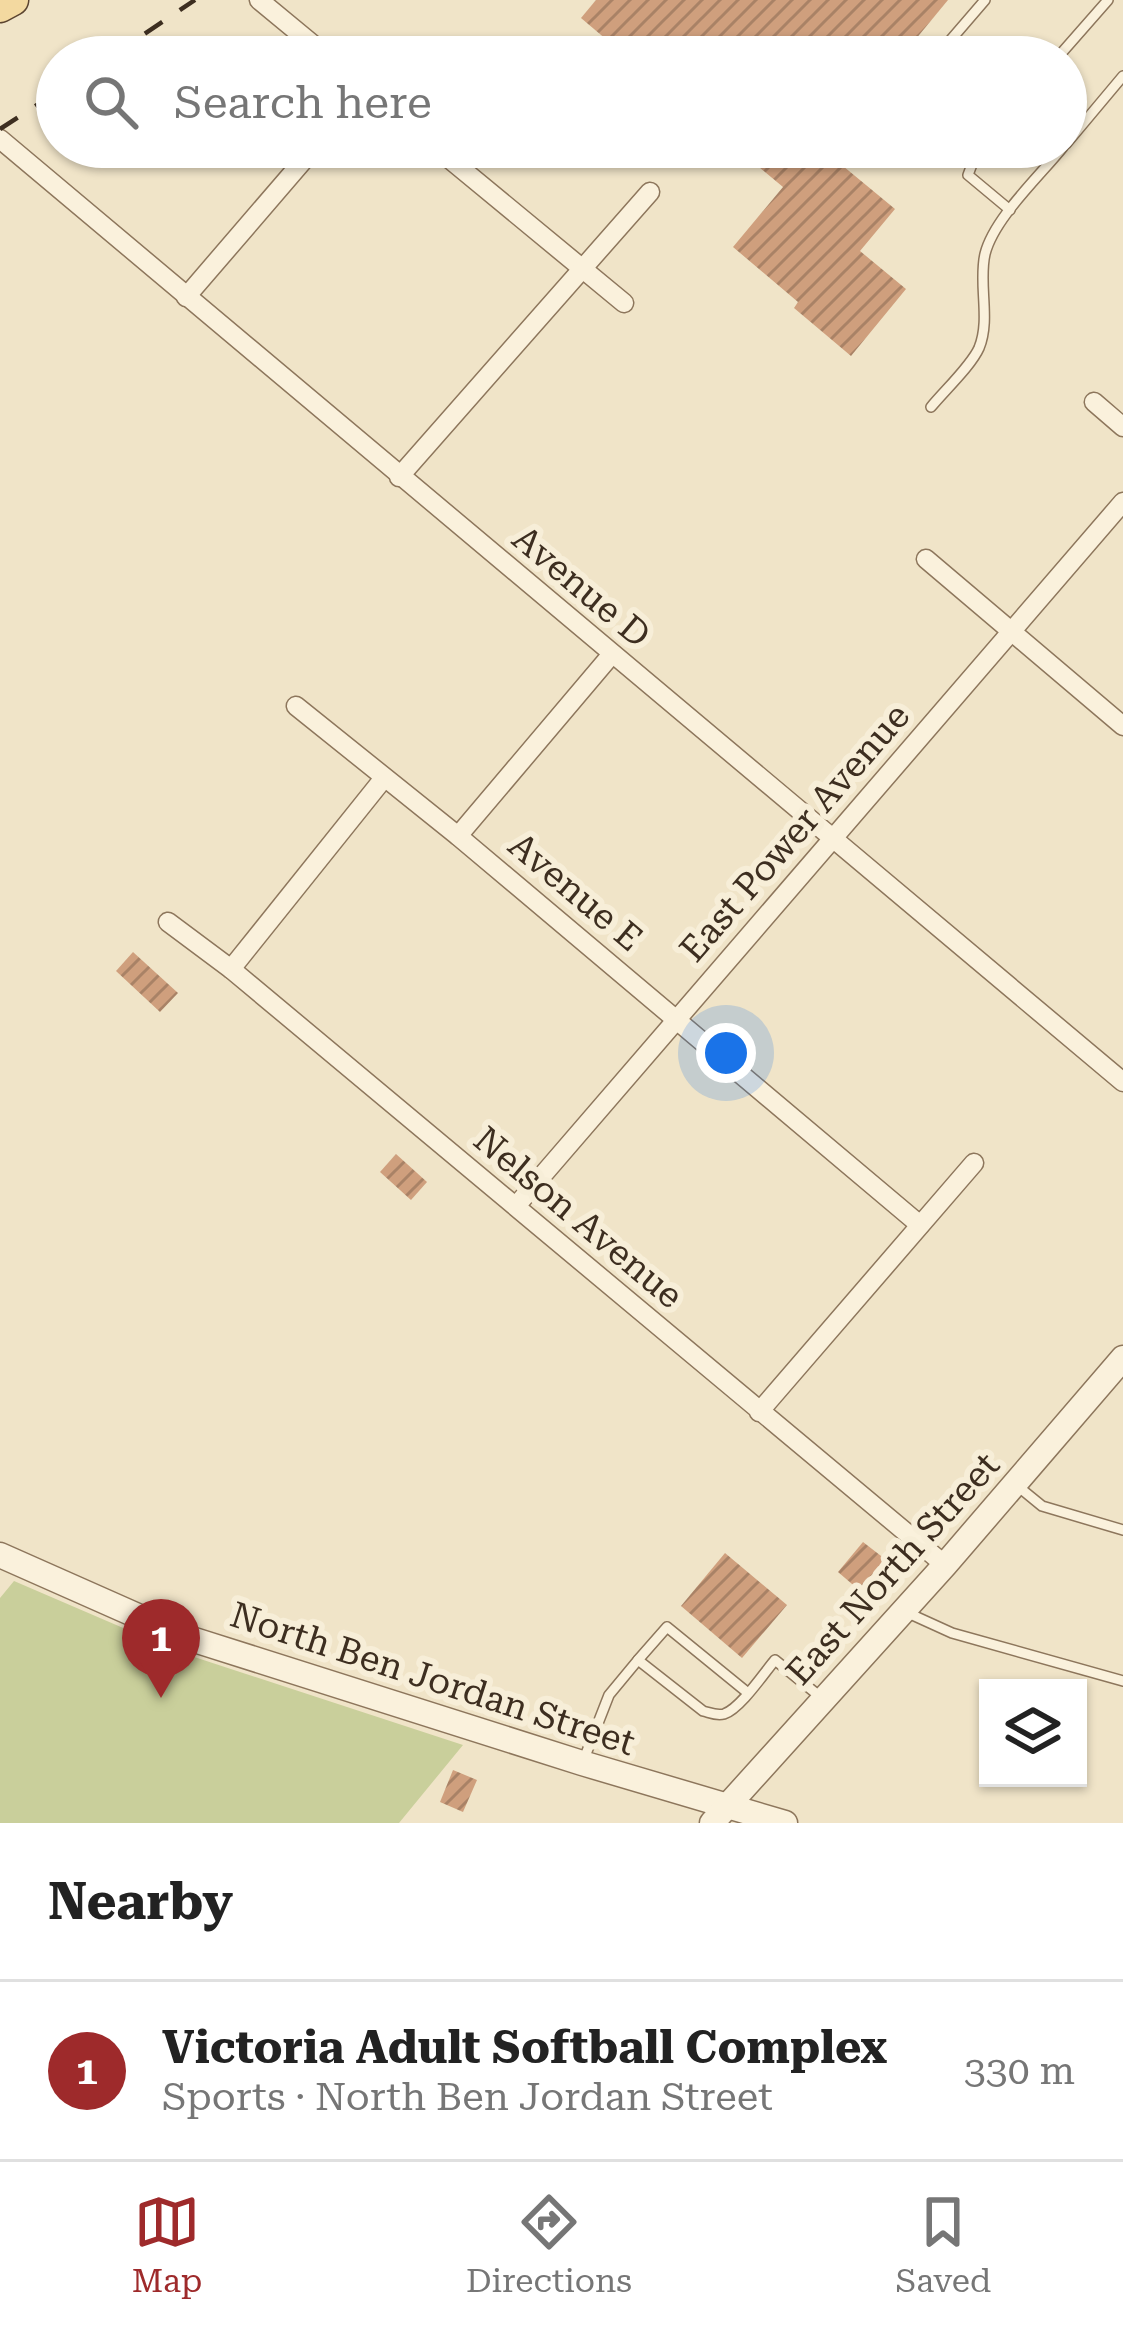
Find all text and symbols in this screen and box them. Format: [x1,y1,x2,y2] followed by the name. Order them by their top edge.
[36,36,1087,168] search box
[78,69,144,135] icon: search
[174,76,432,129] text: Search here
[504,517,658,656] street label: Avenue D
[671,695,918,970] street label: East Power Avenue
[500,824,651,960] street label: Avenue E
[696,1023,756,1083] your location
[466,1118,691,1317] street label: Nelson Avenue
[778,1444,1008,1693] street label: East North Street
[225,1594,640,1764] street label: North Ben Jordan Street
[122,1599,200,1698] pin: 1
[979,1679,1087,1787] map controls
[979,1679,1087,1787] button: layers
[48,1872,233,1931] text: Nearby
[162,2021,887,2074] text: Victoria Adult Softball Complex
[76,2048,98,2094] text: 1
[964,2048,1075,2094] text: 330 m
[162,2074,773,2120] text: Sports · North Ben Jordan Street
[132,2189,202,2300] tab: Map
[466,2189,632,2300] tab: Directions
[896,2189,991,2300] tab: Saved

